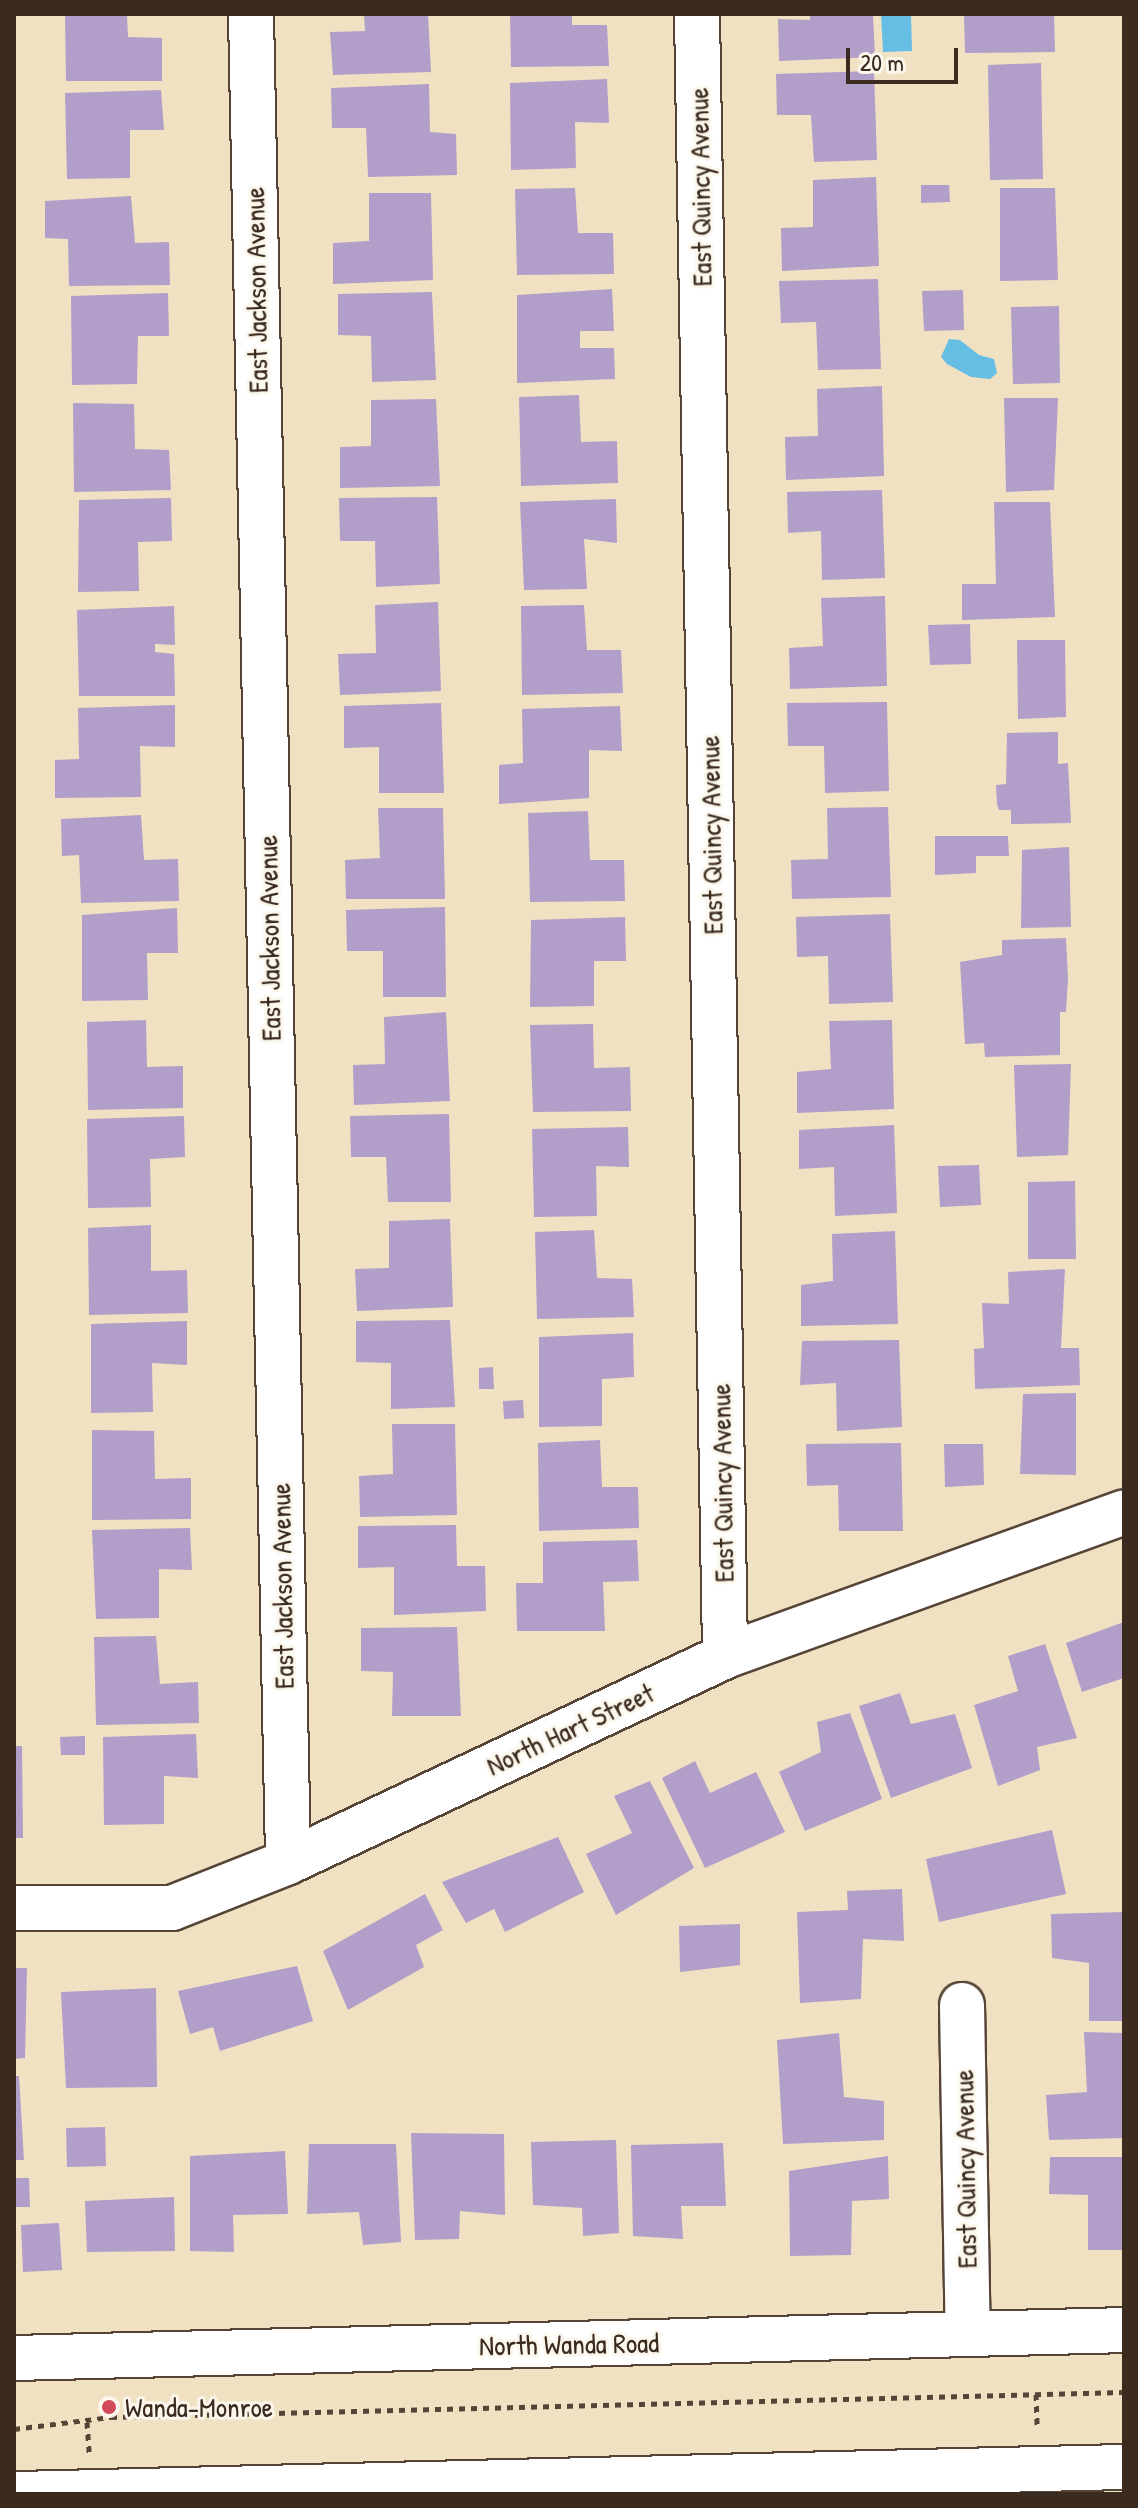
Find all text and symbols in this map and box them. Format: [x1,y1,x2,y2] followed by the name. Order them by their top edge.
[850,32,962,82] scale bar
[860,46,904,78] text: 20 m
[681,87,719,287] street label: East Quincy Avenue
[237,187,275,393] street label: East Jackson Avenue
[692,735,730,935] street label: East Quincy Avenue
[250,835,288,1041] street label: East Jackson Avenue
[703,1383,741,1583] street label: East Quincy Avenue
[263,1483,301,1689] street label: East Jackson Avenue
[481,1676,659,1782] street label: North Hart Street
[946,2069,984,2269] street label: East Quincy Avenue
[479,2326,659,2362] street label: North Wanda Road
[125,2390,273,2424] place label: Wanda-Monroe
[100,2398,118,2416] marker: Wanda-Monroe

